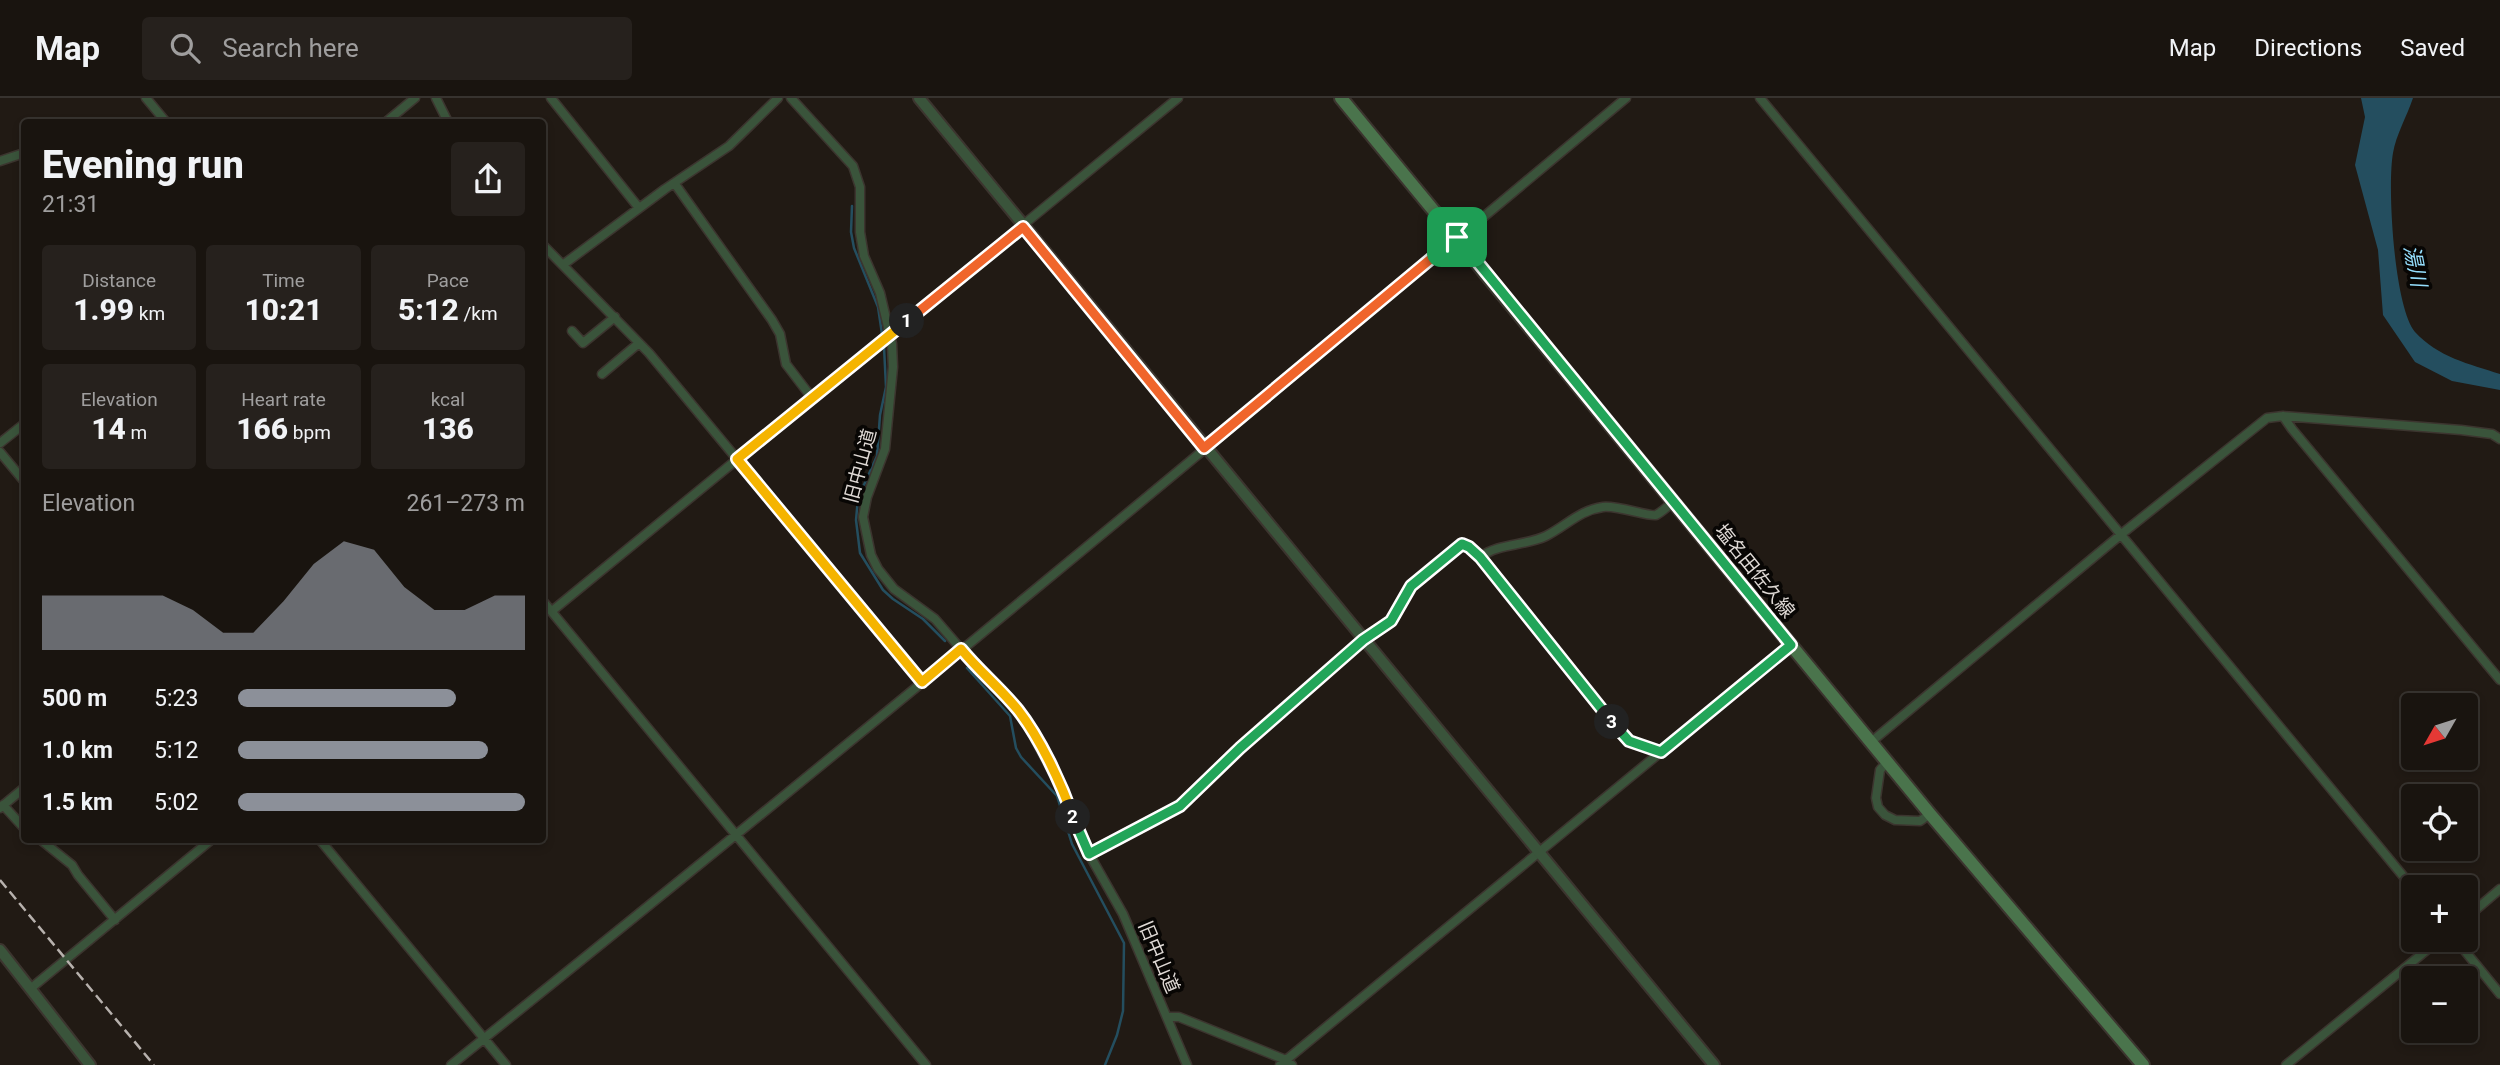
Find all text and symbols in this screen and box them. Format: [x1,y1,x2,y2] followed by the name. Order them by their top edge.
[142,17,632,80] search box
[35,29,100,68] text: Map
[166,29,204,67] icon: search
[222,33,359,63] text: Search here
[2169,34,2216,62] text: Map
[2254,34,2362,62] text: Directions
[2400,34,2465,62] text: Saved
[451,142,525,216] button: share
[42,143,244,187] text: Evening run
[42,191,99,218] text: 21:31
[1427,207,1487,267] pin
[1438,218,1476,256] icon: arrive
[2399,243,2431,291] water label: 湯川
[82,269,156,292] text: Distance
[262,269,305,292] text: Time
[427,269,469,292] text: Pace
[73,292,134,327] text: 1.99
[245,292,322,327] text: 10:21
[398,292,459,327] text: 5:12
[134,302,165,325] text: km
[459,302,498,325] text: /km
[890,304,925,339] pin: 1
[901,309,912,332] text: 1
[81,388,158,411] text: Elevation
[241,388,326,411] text: Heart rate
[431,388,465,411] text: kcal
[91,411,126,446] text: 14
[236,411,288,446] text: 166
[422,411,474,446] text: 136
[126,421,147,444] text: m
[288,421,331,444] text: bpm
[839,426,881,506] street label: 旧中山道
[42,490,135,517] text: Elevation
[406,490,525,517] text: 261–273 m
[1710,519,1800,623] street label: 塩名田佐久線
[42,685,107,712] text: 500 m
[154,685,198,712] text: 5:23
[2401,693,2478,770] north arrow
[2401,693,2478,1043] map controls
[1594,704,1630,740] pin: 3
[1606,710,1617,733] text: 3
[42,737,113,764] text: 1.0 km
[154,737,198,764] text: 5:12
[2401,784,2478,861] button: locate
[42,789,113,816] text: 1.5 km
[154,789,198,816] text: 5:02
[1056,800,1090,834] pin: 2
[1067,805,1078,828] text: 2
[2401,875,2478,952] button: +
[1134,918,1184,996] street label: 旧中山道
[2401,966,2478,1043] button: −

